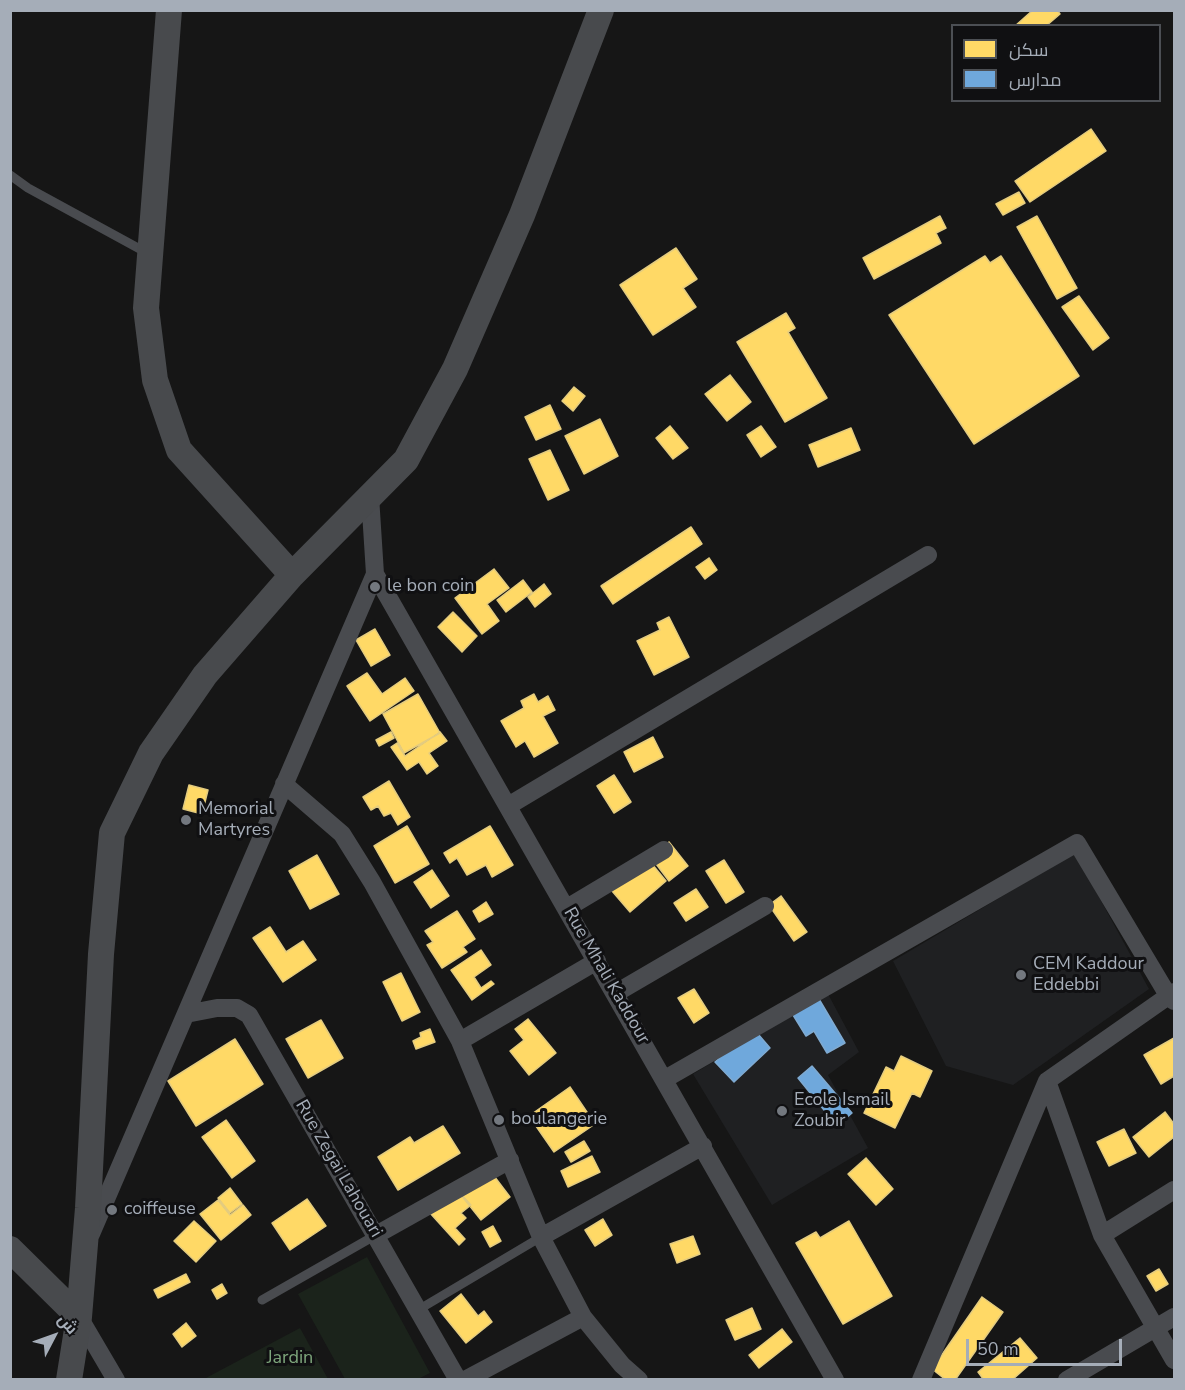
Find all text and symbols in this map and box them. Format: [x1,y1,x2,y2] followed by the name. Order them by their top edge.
[951,24,1161,102] legend
[1009,38,1048,62] text: سكن
[1009,68,1062,92] text: مدارس
[387,576,474,598] place label: le bon coin
[368,580,382,594] marker: le bon coin
[198,799,274,842] place label: Memorial Martyres
[179,813,193,827] marker: Memorial Martyres
[558,904,654,1048] street label: Rue Mhali Kaddour
[1033,954,1144,996] place label: CEM Kaddour Eddebbi
[1014,968,1028,982] marker: CEM Kaddour Eddebbi
[794,1090,890,1132] place label: Ecole Ismail Zoubir
[290,1097,386,1241] street label: Rue Zegai Lahouari
[775,1104,789,1118] marker: Ecole Ismail Zoubir
[511,1109,607,1131] place label: boulangerie
[492,1113,506,1127] marker: boulangerie
[124,1199,196,1221] place label: coiffeuse
[105,1203,119,1217] marker: coiffeuse
[24,1306,84,1366] north arrow
[53,1309,83,1339] text: ش
[969,1327,1125,1365] scale bar
[977,1337,1019,1361] text: 50 m
[267,1348,313,1370] park label: Jardin

